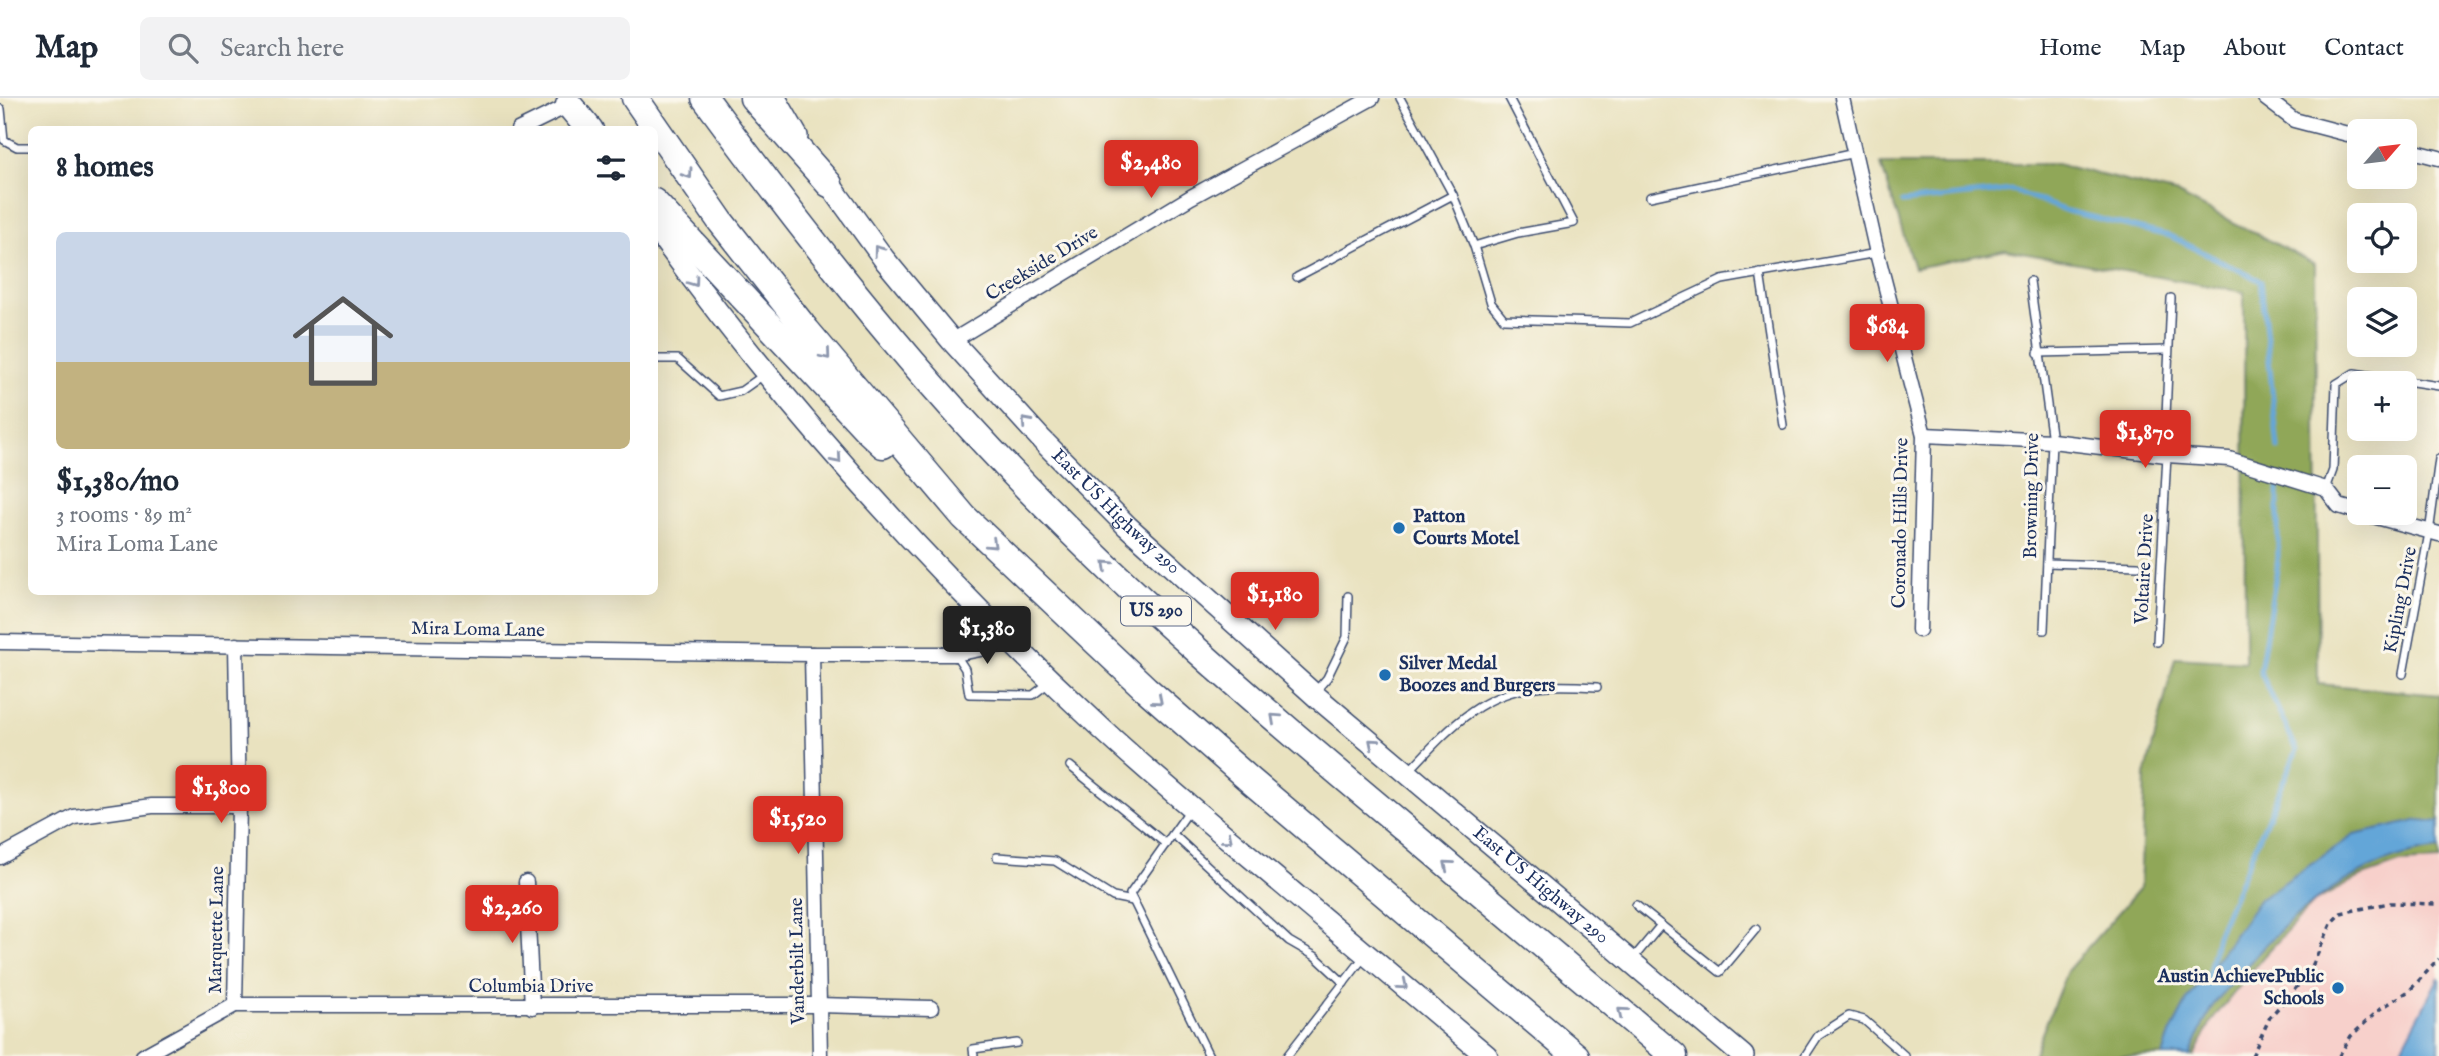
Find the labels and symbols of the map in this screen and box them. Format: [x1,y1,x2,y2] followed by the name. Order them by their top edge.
[2347,119,2417,189] north arrow
[1094,140,1208,200] pin: $2,480
[680,166,692,179] one-way arrow
[981,221,1103,307] street label: Creekside Drive
[874,245,886,258] one-way arrow
[686,274,699,287] one-way arrow
[1846,304,1928,364] pin: $684
[818,346,830,359] one-way arrow
[2088,410,2202,470] pin: $1,870
[1022,417,1035,430] one-way arrow
[2019,432,2045,559] street label: Browning Drive
[1888,437,1914,609] street label: Coronado Hills Drive
[1046,444,1185,580] street label: East US Highway 290
[829,450,841,463] one-way arrow
[1413,505,1520,551] place label: Patton Courts Motel
[2130,513,2160,626] street label: Voltaire Drive
[1391,520,1407,536] marker: Patton Courts Motel
[984,535,997,548] one-way arrow
[2379,544,2423,655] street label: Kipling Drive
[1102,561,1115,573] one-way arrow
[1218,573,1332,632] pin: $1,180
[1121,597,1191,626] road number: US 290
[930,606,1044,666] pin: $1,380
[411,617,545,643] street label: Mira Loma Lane
[1399,652,1555,698] place label: Silver Medal Boozes and Burgers
[1377,667,1393,683] marker: Silver Medal Boozes and Burgers
[1150,691,1163,704] one-way arrow
[1270,714,1283,727] one-way arrow
[1368,739,1380,752] one-way arrow
[164,766,278,825] pin: $1,800
[741,796,855,856] pin: $1,520
[1467,821,1614,950] street label: East US Highway 290
[1220,831,1233,843] one-way arrow
[1444,861,1456,874] one-way arrow
[204,866,230,994] street label: Marquette Lane
[455,886,569,945] pin: $2,260
[785,897,811,1026] street label: Vanderbilt Lane
[2157,965,2324,1011] place label: Austin AchievePublic Schools
[468,975,594,999] street label: Columbia Drive
[1394,977,1407,989] one-way arrow
[2330,980,2346,996] marker: Austin AchievePublic Schools
[1618,1008,1631,1020] one-way arrow

